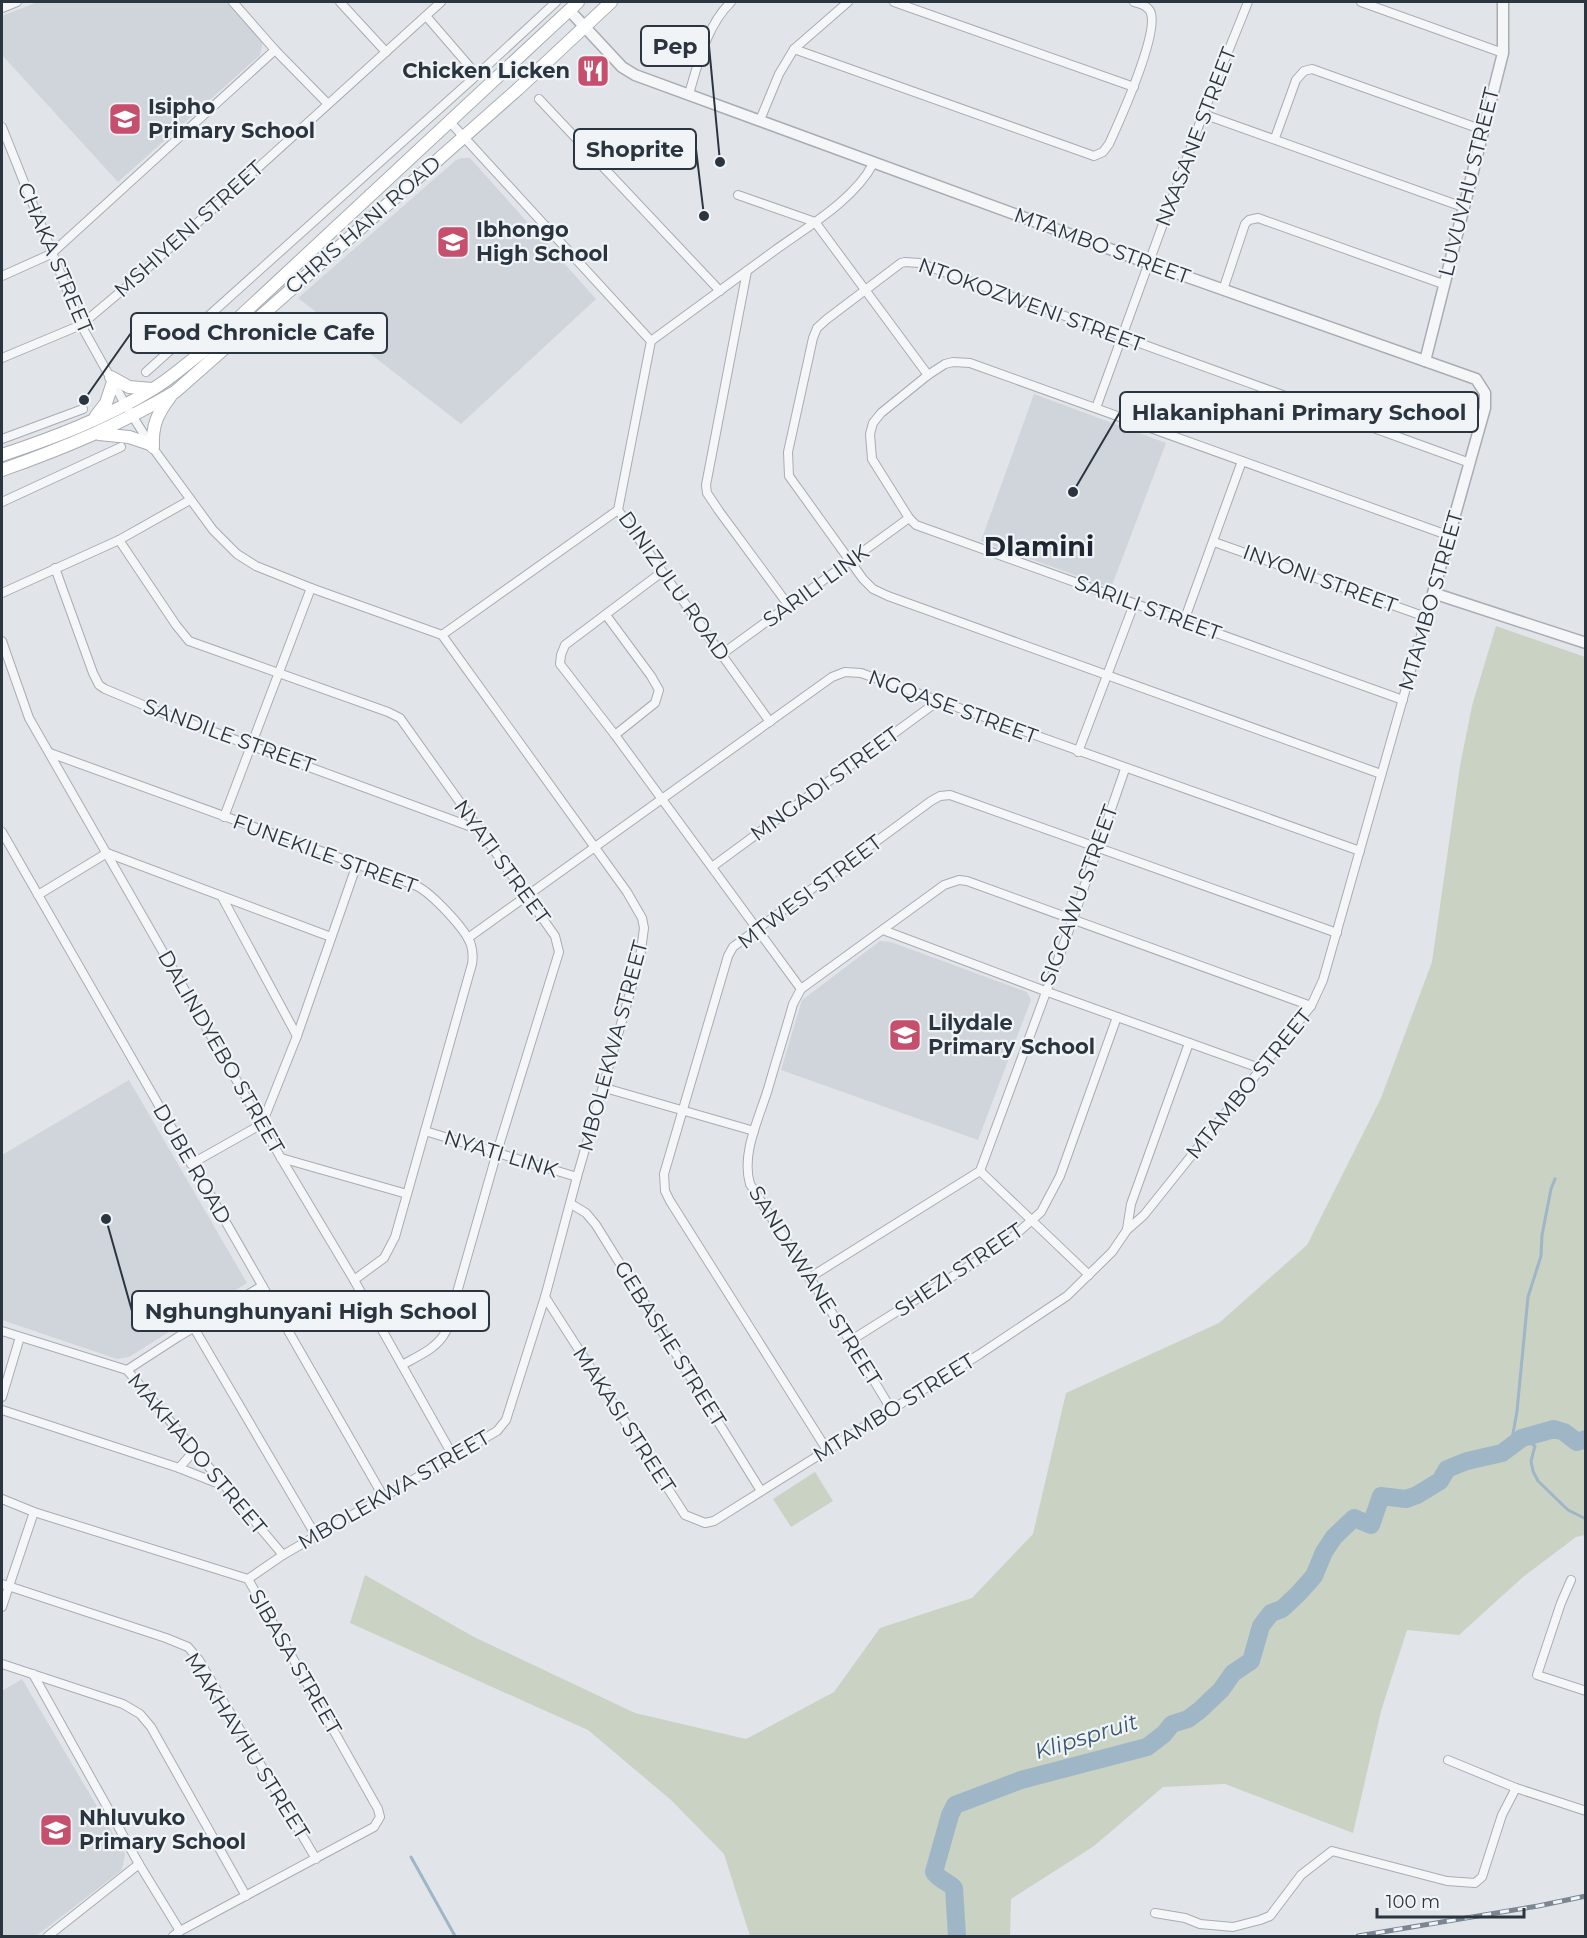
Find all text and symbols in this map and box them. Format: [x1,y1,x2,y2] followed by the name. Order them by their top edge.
[641,26,709,66] callout: Pep
[653,33,697,60] text: Pep
[1150,44,1241,230] street label: NXASANE STREET
[575,53,611,89] restaurant icon: Chicken Licken
[402,58,570,83] place label: Chicken Licken
[1433,85,1504,279] street label: LUVUVHU STREET
[148,94,315,143] place label: Isipho Primary School
[107,101,143,137] school or university icon: Isipho Primary School
[574,129,696,169] callout: Shoprite
[586,136,684,163] text: Shoprite
[280,150,446,299] street label: CHRIS HANI ROAD
[109,155,268,302] street label: MSHIYENI STREET
[12,178,99,337] street label: CHAKA STREET
[1011,202,1194,289] street label: MTAMBO STREET
[476,217,609,266] place label: Ibhongo High School
[435,224,471,260] school or university icon: Ibhongo High School
[915,252,1147,357] street label: NTOKOZWENI STREET
[131,313,387,353] callout: Food Chronicle Cafe
[143,319,375,346] text: Food Chronicle Cafe
[1120,392,1478,432] callout: Hlakaniphani Primary School
[1132,399,1466,426] text: Hlakaniphani Primary School
[614,506,735,665] street label: DINIZULU ROAD
[1393,508,1468,693] street label: MTAMBO STREET
[984,530,1094,563] district label: Dlamini
[758,539,873,632] street label: SARILI LINK
[1240,539,1401,618] street label: INYONI STREET
[1072,569,1225,646] street label: SARILI STREET
[865,664,1041,749] street label: NGQASE STREET
[140,693,318,778] street label: SANDILE STREET
[745,721,904,846] street label: MNGADI STREET
[449,795,556,929] street label: NYATI STREET
[1034,801,1123,988] street label: SIGCAWU STREET
[230,809,421,899] street label: FUNEKILE STREET
[733,829,887,954] street label: MTWESI STREET
[572,938,653,1154] street label: MBOLEKWA STREET
[153,946,290,1158] street label: DALINDYEBO STREET
[1181,1004,1317,1164] street label: MTAMBO STREET
[928,1010,1095,1059] place label: Lilydale Primary School
[887,1017,923,1053] school or university icon: Lilydale Primary School
[148,1099,237,1228] street label: DUBE ROAD
[441,1124,561,1183] street label: NYATI LINK
[744,1181,887,1390] street label: SANDAWANE STREET
[890,1217,1028,1322] street label: SHEZI STREET
[609,1256,732,1431] street label: GEBASHE STREET
[132,1291,489,1331] callout: Nghunghunyani High School
[145,1298,477,1325] text: Nghunghunyani High School
[568,1342,681,1498] street label: MAKASI STREET
[808,1348,979,1467] street label: MTAMBO STREET
[123,1368,272,1539] street label: MAKHADO STREET
[293,1424,494,1555] street label: MBOLEKWA STREET
[244,1585,347,1739] street label: SIBASA STREET
[180,1648,315,1844] street label: MAKHAVHU STREET
[1031,1708,1141,1765] water label: Klipspruit
[79,1805,246,1854] place label: Nhluvuko Primary School
[38,1812,74,1848] school or university icon: Nhluvuko Primary School
[1377,1881,1524,1919] scale bar
[1386,1891,1440,1913] text: 100 m

